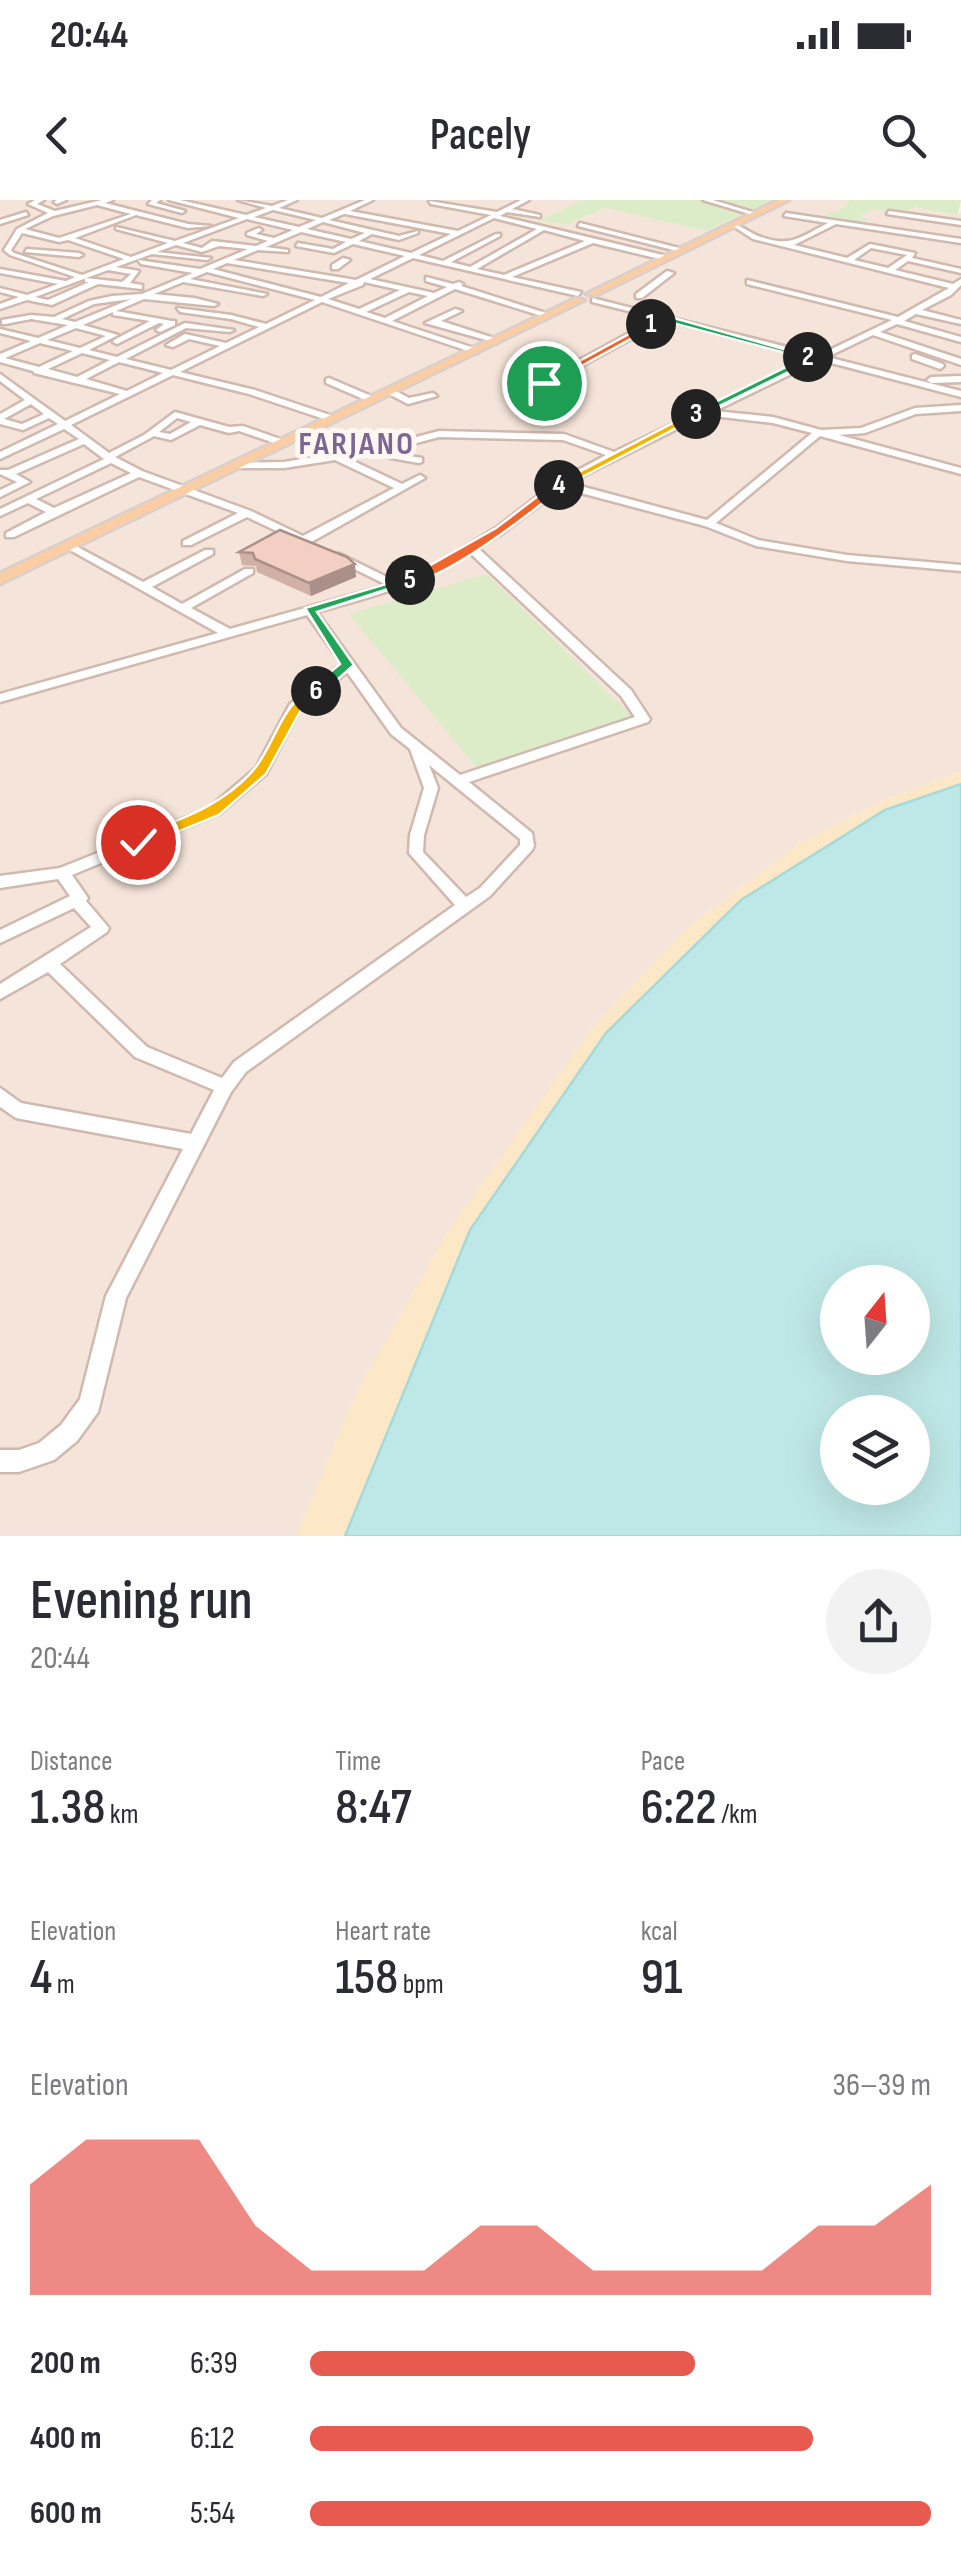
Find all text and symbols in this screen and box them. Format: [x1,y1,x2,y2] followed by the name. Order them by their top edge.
[50,13,128,58] text: 20:44
[30,108,85,163] icon: back
[430,108,531,163] text: Pacely
[876,108,931,163] icon: search
[626,299,676,349] pin: 1
[646,307,656,340] text: 1
[783,332,833,382] pin: 2
[802,340,814,373] text: 2
[502,341,587,426] pin
[517,356,572,411] icon: arrive
[671,389,721,439] pin: 3
[690,397,702,430] text: 3
[298,425,416,464] district label: FARJANO
[534,460,584,510] pin: 4
[552,468,566,501] text: 4
[385,555,435,605] pin: 5
[404,563,416,596] text: 5
[291,666,341,716] pin: 6
[309,674,323,707] text: 6
[96,800,181,885] pin
[111,815,166,870] icon: check
[820,1265,930,1375] north arrow
[820,1265,930,1505] map controls
[820,1395,930,1505] button: layers
[30,1568,253,1635] text: Evening run
[826,1569,931,1674] button: share
[30,1639,90,1678] text: 20:44
[30,1745,113,1778] text: Distance
[335,1745,381,1778] text: Time
[641,1745,685,1778] text: Pace
[30,1778,105,1838] text: 1.38
[335,1778,412,1838] text: 8:47
[641,1778,717,1838] text: 6:22
[105,1798,138,1831] text: km
[717,1798,758,1831] text: /km
[30,1915,116,1948] text: Elevation
[335,1915,431,1948] text: Heart rate
[641,1915,678,1948] text: kcal
[30,1948,52,2008] text: 4
[335,1948,398,2008] text: 158
[641,1948,682,2008] text: 91
[52,1968,75,2001] text: m
[398,1968,444,2001] text: bpm
[30,2066,129,2105] text: Elevation
[833,2066,931,2105] text: 36–39 m
[30,2344,101,2383] text: 200 m
[190,2344,238,2383] text: 6:39
[30,2419,102,2458] text: 400 m
[190,2419,235,2458] text: 6:12
[30,2494,102,2533] text: 600 m
[190,2494,235,2533] text: 5:54

